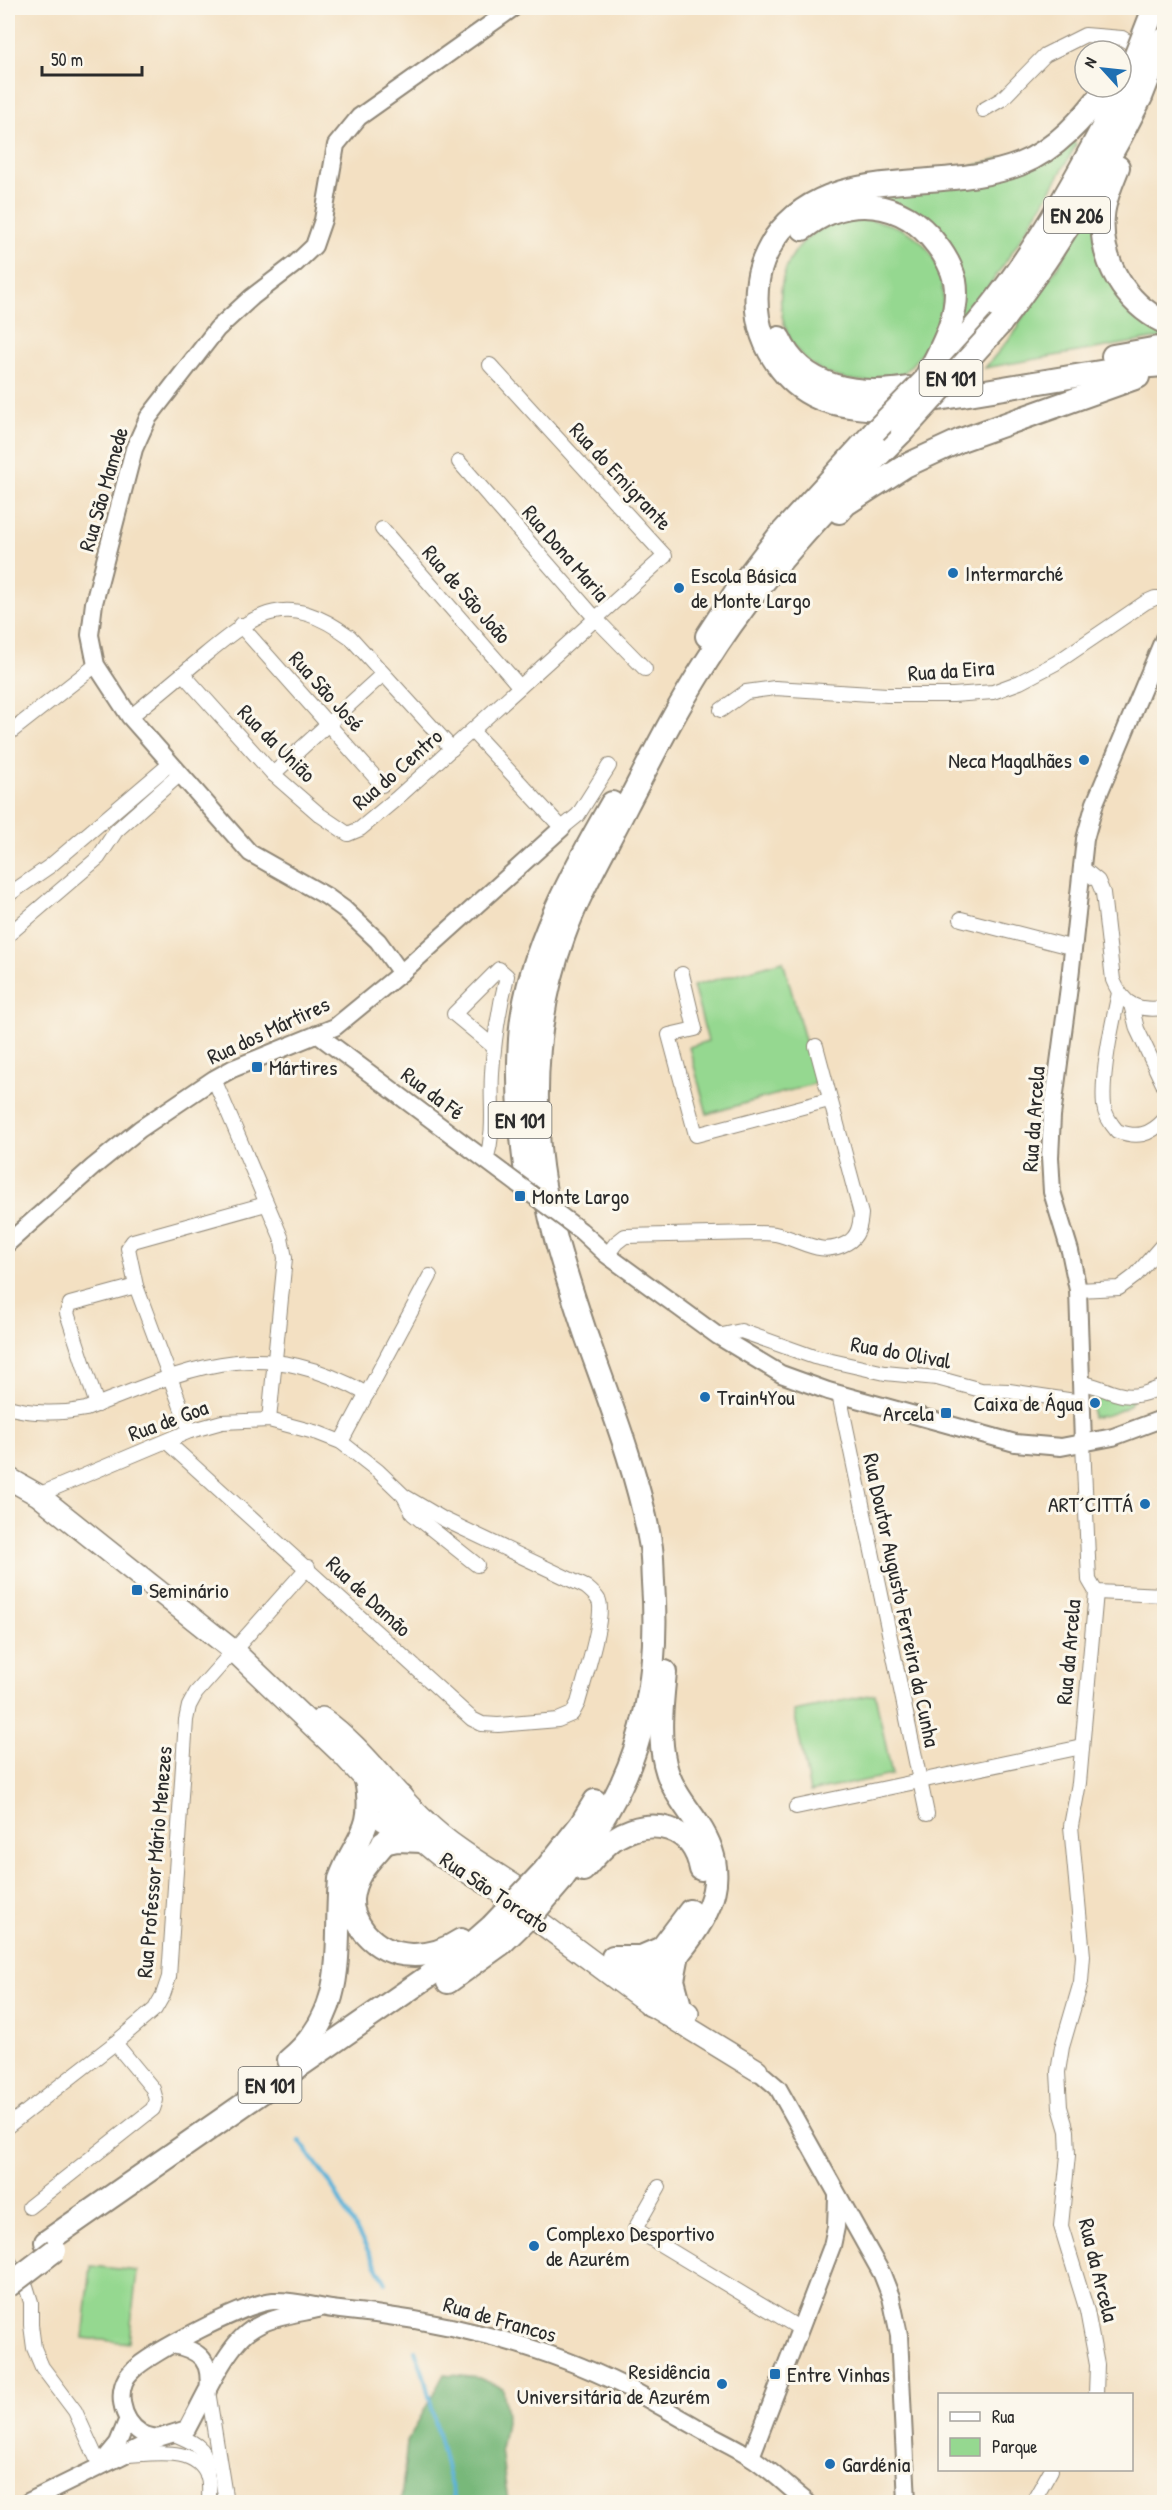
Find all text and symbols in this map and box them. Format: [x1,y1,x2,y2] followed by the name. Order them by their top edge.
[42,39,142,77] scale bar
[1073,39,1133,99] north arrow
[51,47,83,72] text: 50 m
[1078,53,1102,71] text: N
[1044,197,1110,233] road number: EN 206
[920,360,982,396] road number: EN 101
[563,415,679,537] street label: Rua do Emigrante
[71,423,135,555] street label: Rua São Mamede
[516,498,617,608] street label: Rua Dona Maria
[416,538,518,650] street label: Rua de São João
[965,558,1064,588] place label: Intermarché
[691,560,811,615] place label: Escola Básica de Monte Largo
[946,566,960,580] marker: Intermarché
[672,581,686,595] marker: Escola Básica de Monte Largo
[283,644,372,738] street label: Rua São José
[907,652,996,688] street label: Rua da Eira
[231,697,323,789] street label: Rua da União
[345,721,449,817] street label: Rua do Centro
[948,745,1072,775] place label: Neca Magalhães
[1077,753,1091,767] marker: Neca Magalhães
[203,990,333,1070] street label: Rua dos Mártires
[269,1054,337,1080] place label: Mártires
[395,1059,471,1127] street label: Rua da Fé
[250,1060,264,1074] marker: Mártires
[1014,1065,1052,1173] street label: Rua da Arcela
[488,1102,552,1138] road number: EN 101
[532,1181,629,1211] place label: Monte Largo
[513,1189,527,1203] marker: Monte Largo
[849,1328,954,1376] street label: Rua do Olival
[717,1382,795,1412] place label: Train4You
[974,1388,1083,1418] place label: Caixa de Água
[698,1390,712,1404] marker: Train4You
[124,1392,212,1448] street label: Rua de Goa
[1088,1396,1102,1410] marker: Caixa de Água
[883,1398,934,1428] place label: Arcela
[939,1406,953,1420] marker: Arcela
[856,1450,948,1750] street label: Rua Doutor Augusto Ferreira da Cunha
[1048,1489,1133,1519] place label: ART´CITTÁ
[1138,1497,1152,1511] marker: ART´CITTÁ
[320,1549,418,1643] street label: Rua de Damão
[149,1575,229,1605] place label: Seminário
[130,1583,144,1597] marker: Seminário
[1048,1598,1088,1706] street label: Rua da Arcela
[129,1745,179,1979] street label: Rua Professor Mário Menezes
[434,1844,556,1940] street label: Rua São Torcato
[238,2067,302,2103] road number: EN 101
[1072,2215,1126,2325] street label: Rua da Arcela
[546,2218,714,2273] place label: Complexo Desportivo de Azurém
[527,2239,541,2253] marker: Complexo Desportivo de Azurém
[440,2289,560,2349] street label: Rua de Francos
[517,2356,710,2411] place label: Residência Universitária de Azurém
[787,2359,890,2389] place label: Entre Vinhas
[768,2367,782,2381] marker: Entre Vinhas
[715,2377,729,2391] marker: Residência Universitária de Azurém
[938,2393,1133,2471] legend
[992,2404,1014,2429] text: Rua
[992,2434,1037,2459] text: Parque
[842,2449,911,2479] place label: Gardénia
[823,2457,837,2471] marker: Gardénia

